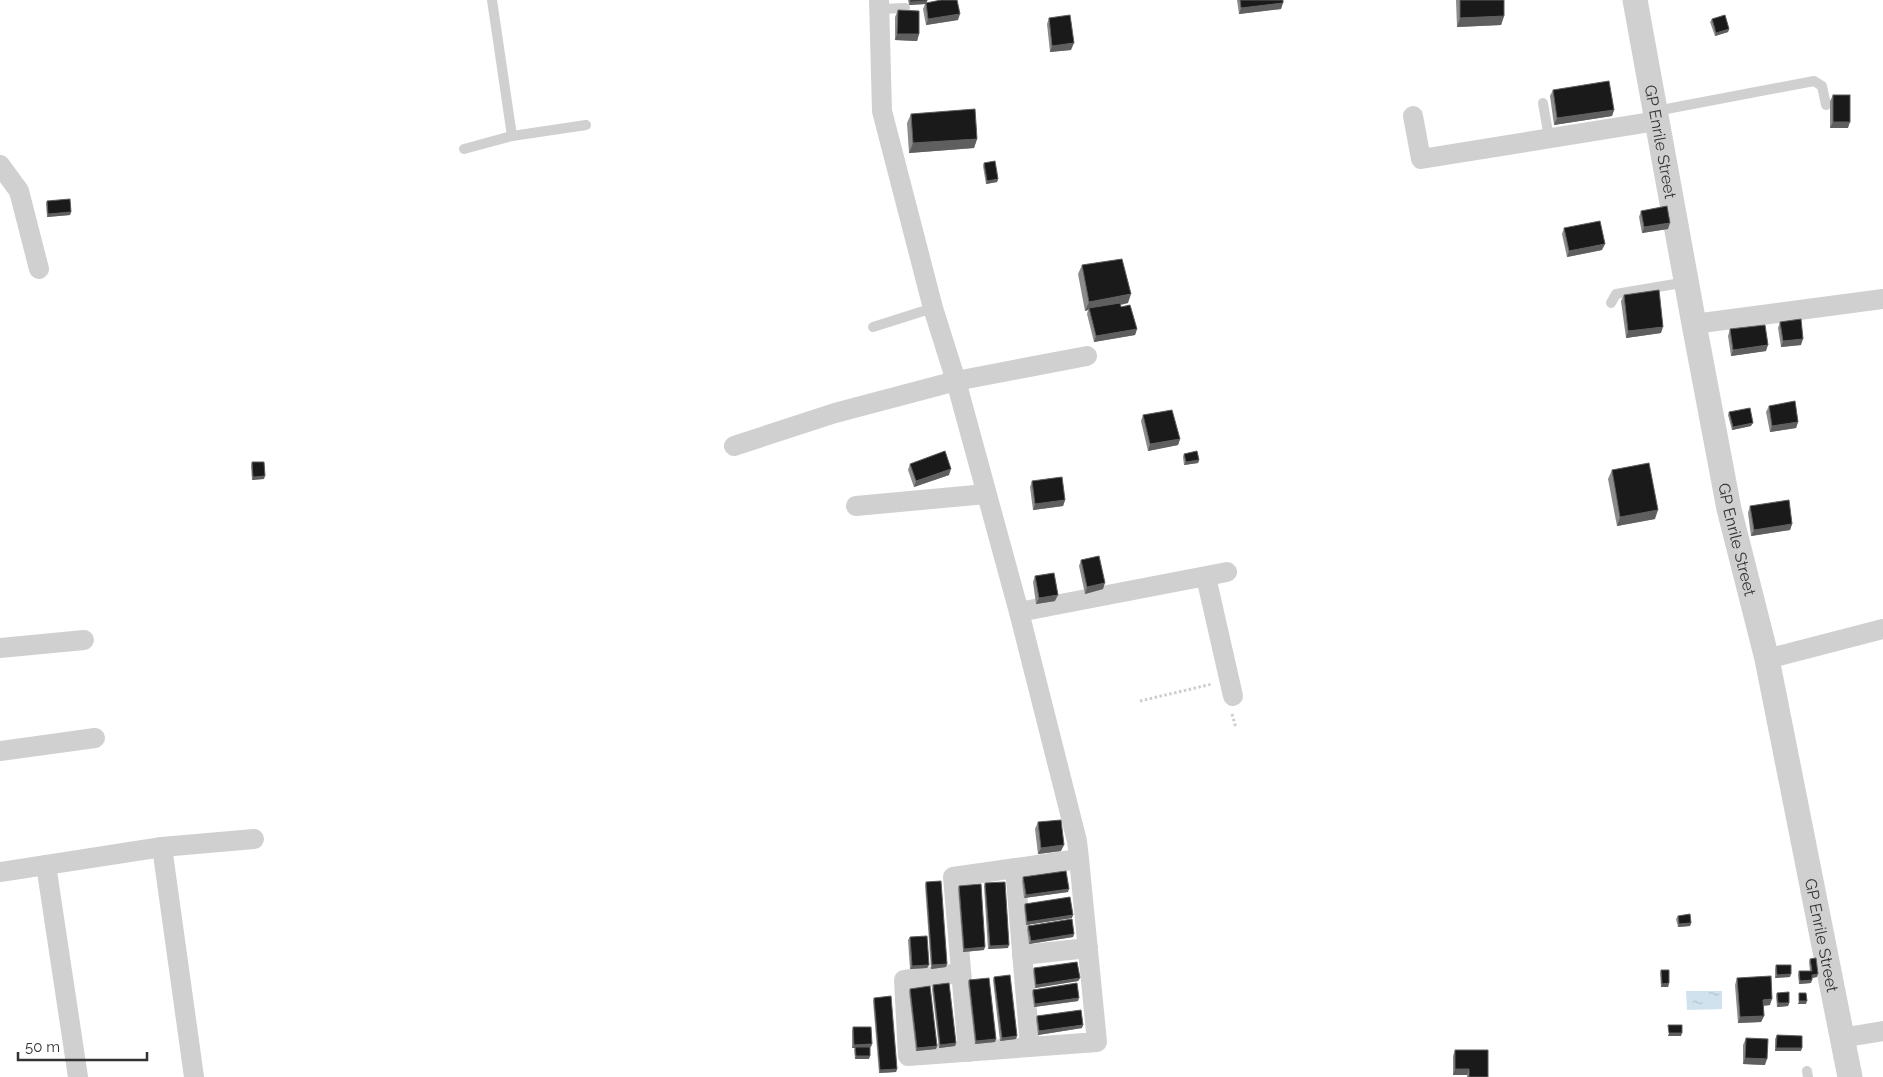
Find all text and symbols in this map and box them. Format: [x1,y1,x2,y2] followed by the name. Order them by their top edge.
[1641,83,1680,201] street label: GP Enrile Street
[1714,481,1760,598] street label: GP Enrile Street
[1801,877,1842,994] street label: GP Enrile Street
[18,1030,146,1062] scale bar
[25,1038,60,1056] text: 50 m

